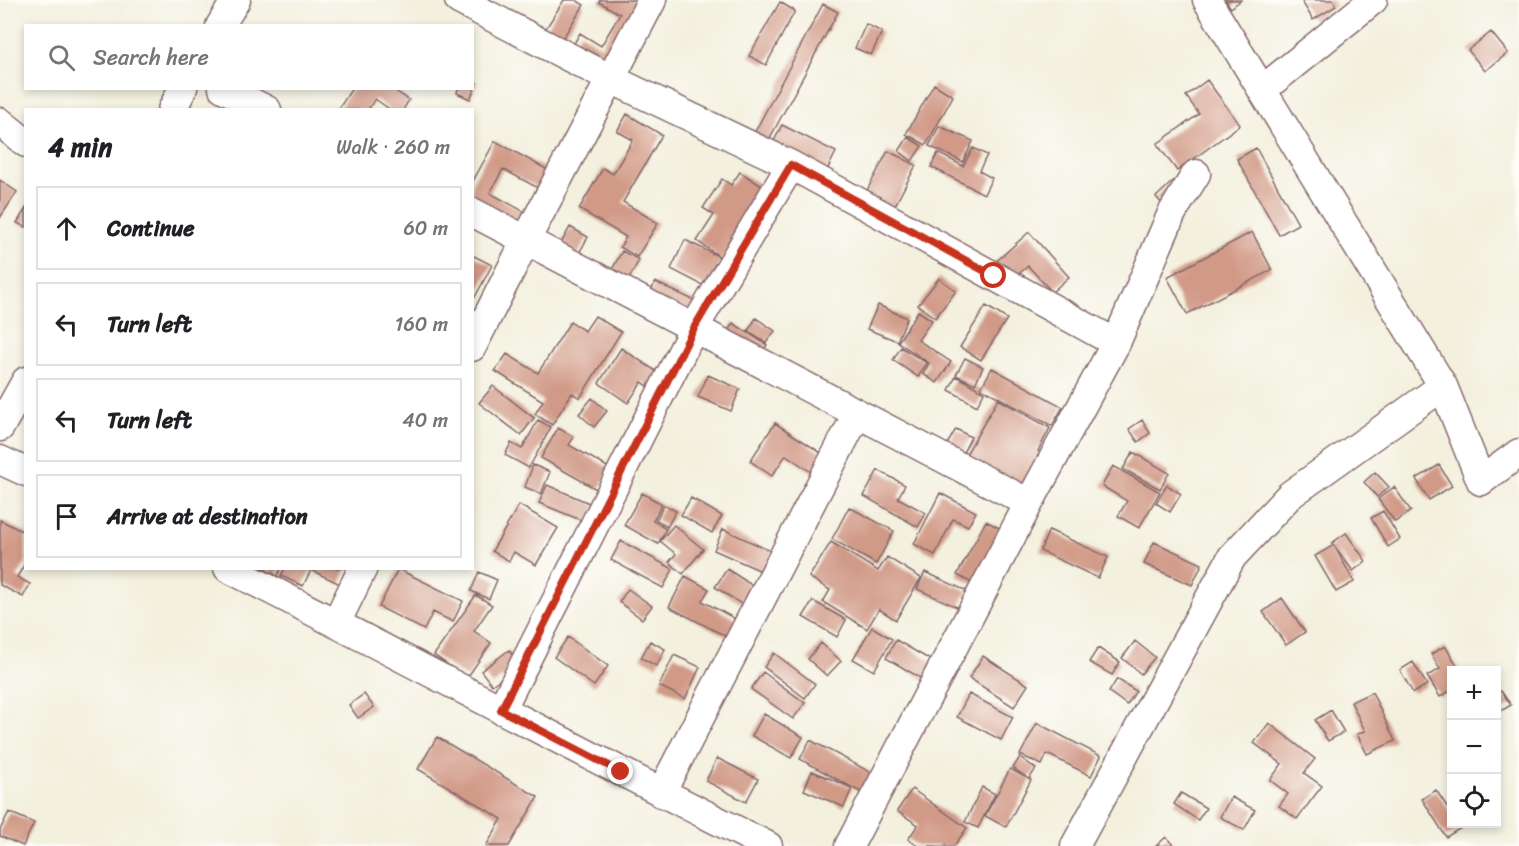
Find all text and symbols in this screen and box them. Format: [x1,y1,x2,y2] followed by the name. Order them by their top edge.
[24,24,474,90] search box
[93,38,209,77] text: Search here
[45,41,78,74] icon: search
[48,124,112,170] text: 4 min
[336,130,450,165] text: Walk · 260 m
[107,209,195,248] text: Continue
[403,211,448,246] text: 60 m
[50,212,83,245] icon: ahead
[980,262,1006,288] route start
[107,305,192,344] text: Turn left
[395,307,448,342] text: 160 m
[50,308,83,341] icon: left
[107,401,192,440] text: Turn left
[402,403,448,438] text: 40 m
[50,404,83,437] icon: left
[107,497,308,536] text: Arrive at destination
[50,500,83,533] icon: arrive
[1447,666,1501,828] map controls
[1447,666,1501,720] button: +
[1447,720,1501,774] button: −
[607,758,633,784] route end
[1447,774,1501,828] button: locate

